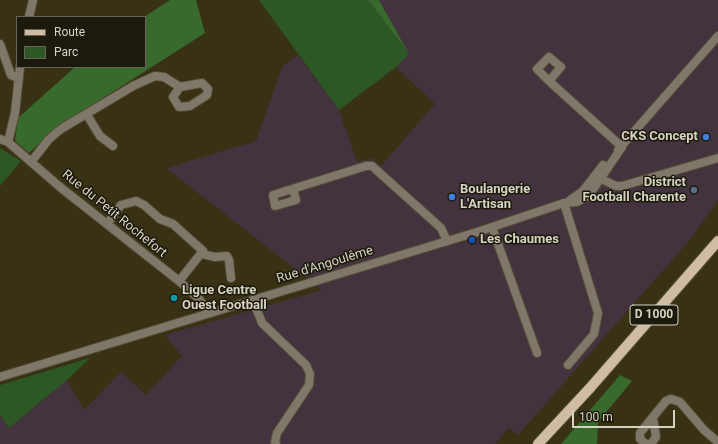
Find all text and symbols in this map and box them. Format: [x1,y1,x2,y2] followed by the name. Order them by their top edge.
[16,16,146,68] legend
[54,25,85,39] text: Route
[54,45,78,59] text: Parc
[621,129,698,145] place label: CKS Concept
[701,132,711,142] marker: CKS Concept
[59,167,169,261] street label: Rue du Petit Rochefort
[582,175,686,206] place label: District Football Charente
[460,182,530,213] place label: Boulangerie L'Artisan
[689,185,699,195] marker: District Football Charente
[447,192,457,202] marker: Boulangerie L'Artisan
[480,232,559,248] place label: Les Chaumes
[467,235,477,245] marker: Les Chaumes
[275,243,375,287] street label: Rue d'Angoulême
[182,283,267,314] place label: Ligue Centre Ouest Football
[169,293,179,303] marker: Ligue Centre Ouest Football
[630,305,678,325] road number: D 1000
[574,402,677,428] scale bar
[579,410,613,424] text: 100 m

